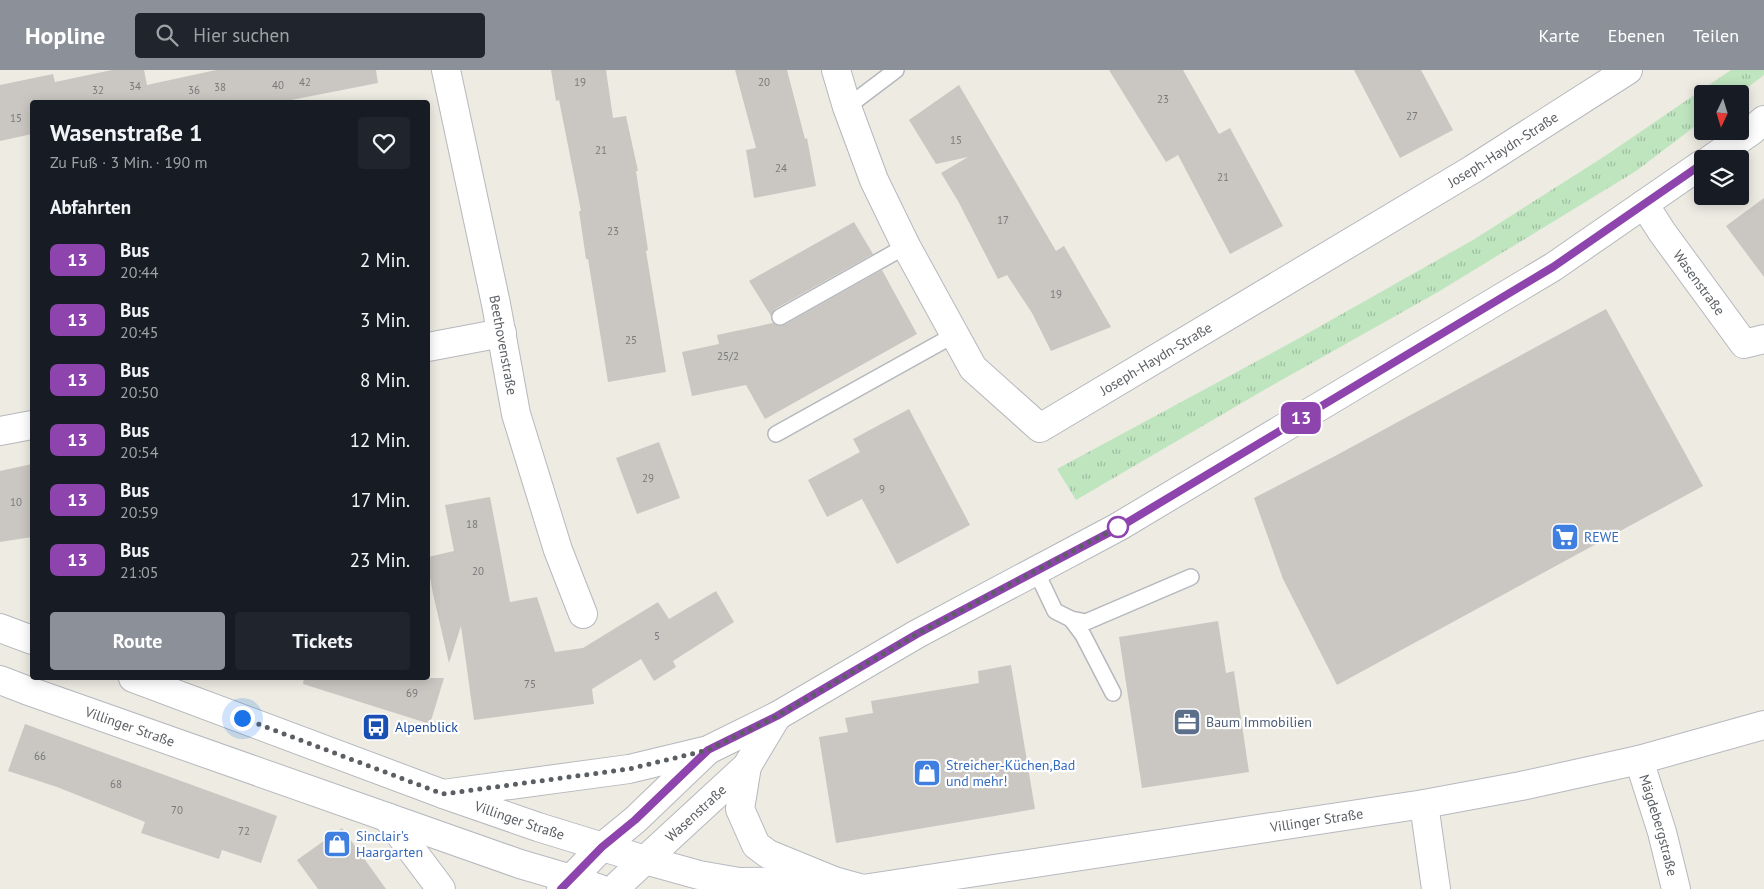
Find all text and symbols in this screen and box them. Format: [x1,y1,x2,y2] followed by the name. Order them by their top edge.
[135,13,485,58] search box
[25,20,105,51] text: Hopline
[153,21,181,49] icon: search
[193,23,290,47] text: Hier suchen
[1539,24,1580,47] text: Karte
[1608,24,1665,47] text: Ebenen
[1693,24,1739,47] text: Teilen
[299,75,311,89] house number: 42
[574,75,586,89] house number: 19
[758,75,770,89] house number: 20
[272,78,284,92] house number: 40
[129,79,141,93] house number: 34
[214,80,226,94] house number: 38
[92,83,104,97] house number: 32
[188,83,200,97] house number: 36
[1694,85,1749,140] north arrow
[1694,85,1749,205] map controls
[1157,92,1169,106] house number: 23
[1443,108,1561,192] street label: Joseph-Haydn-Straße
[1406,109,1418,123] house number: 27
[10,111,22,125] house number: 15
[50,117,203,148] text: Wasenstraße 1
[358,117,410,169] button: heart
[950,133,962,147] house number: 15
[595,143,607,157] house number: 21
[1694,150,1749,205] button: layers
[50,152,208,172] text: Zu Fuß · 3 Min. · 190 m
[775,161,787,175] house number: 24
[1217,170,1229,184] house number: 21
[50,195,131,219] text: Abfahrten
[997,213,1009,227] house number: 17
[607,224,619,238] house number: 23
[120,238,149,262] text: Bus
[1669,246,1729,319] street label: Wasenstraße
[67,248,88,271] text: 13
[360,248,410,272] text: 2 Min.
[120,262,158,282] text: 20:44
[1050,287,1062,301] house number: 19
[485,293,521,396] street label: Beethovenstraße
[120,298,149,322] text: Bus
[67,308,88,331] text: 13
[360,308,410,332] text: 3 Min.
[1096,318,1215,400] street label: Joseph-Haydn-Straße
[120,322,158,342] text: 20:45
[625,333,637,347] house number: 25
[717,349,739,363] house number: 25/2
[120,358,149,382] text: Bus
[67,368,88,391] text: 13
[360,368,410,392] text: 8 Min.
[120,382,158,402] text: 20:50
[1278,402,1324,434] line badge: 13
[1291,406,1311,429] text: 13
[120,418,149,442] text: Bus
[67,428,88,451] text: 13
[350,428,410,452] text: 12 Min.
[120,442,158,462] text: 20:54
[642,471,654,485] house number: 29
[120,478,149,502] text: Bus
[879,482,885,496] house number: 9
[67,488,88,511] text: 13
[351,488,410,512] text: 17 Min.
[10,495,22,509] house number: 10
[120,502,158,522] text: 20:59
[1107,516,1129,538] unlabelled marker
[466,517,478,531] house number: 18
[1550,522,1580,552] supermarket icon: REWE
[1584,528,1619,546] place label: REWE
[120,538,149,562] text: Bus
[67,548,88,571] text: 13
[350,548,410,572] text: 23 Min.
[120,562,158,582] text: 21:05
[472,564,484,578] house number: 20
[50,612,225,670] button: Route
[235,612,410,670] button: Tickets
[654,629,660,643] house number: 5
[524,677,536,691] house number: 75
[406,686,418,700] house number: 69
[82,702,177,751] street label: Villinger Straße
[230,706,255,731] your location
[1172,707,1202,737] office icon: Baum Immobilien
[361,712,391,742] bus stop icon: Alpenblick
[1206,713,1312,731] place label: Baum Immobilien
[395,718,458,736] place label: Alpenblick
[34,749,46,763] house number: 66
[946,756,1075,790] place label: Streicher-Küchen,Bad und mehr!
[912,758,942,788] shop icon: Streicher-Küchen,Bad und mehr!
[1635,772,1681,878] street label: Mägdebergstraße
[110,777,122,791] house number: 68
[662,781,730,846] street label: Wasenstraße
[471,796,567,844] street label: Villinger Straße
[171,803,183,817] house number: 70
[1268,804,1364,836] street label: Villinger Straße
[238,824,250,838] house number: 72
[356,827,423,861] place label: Sinclair's Haargarten
[322,829,352,859] shop icon: Sinclair's Haargarten

